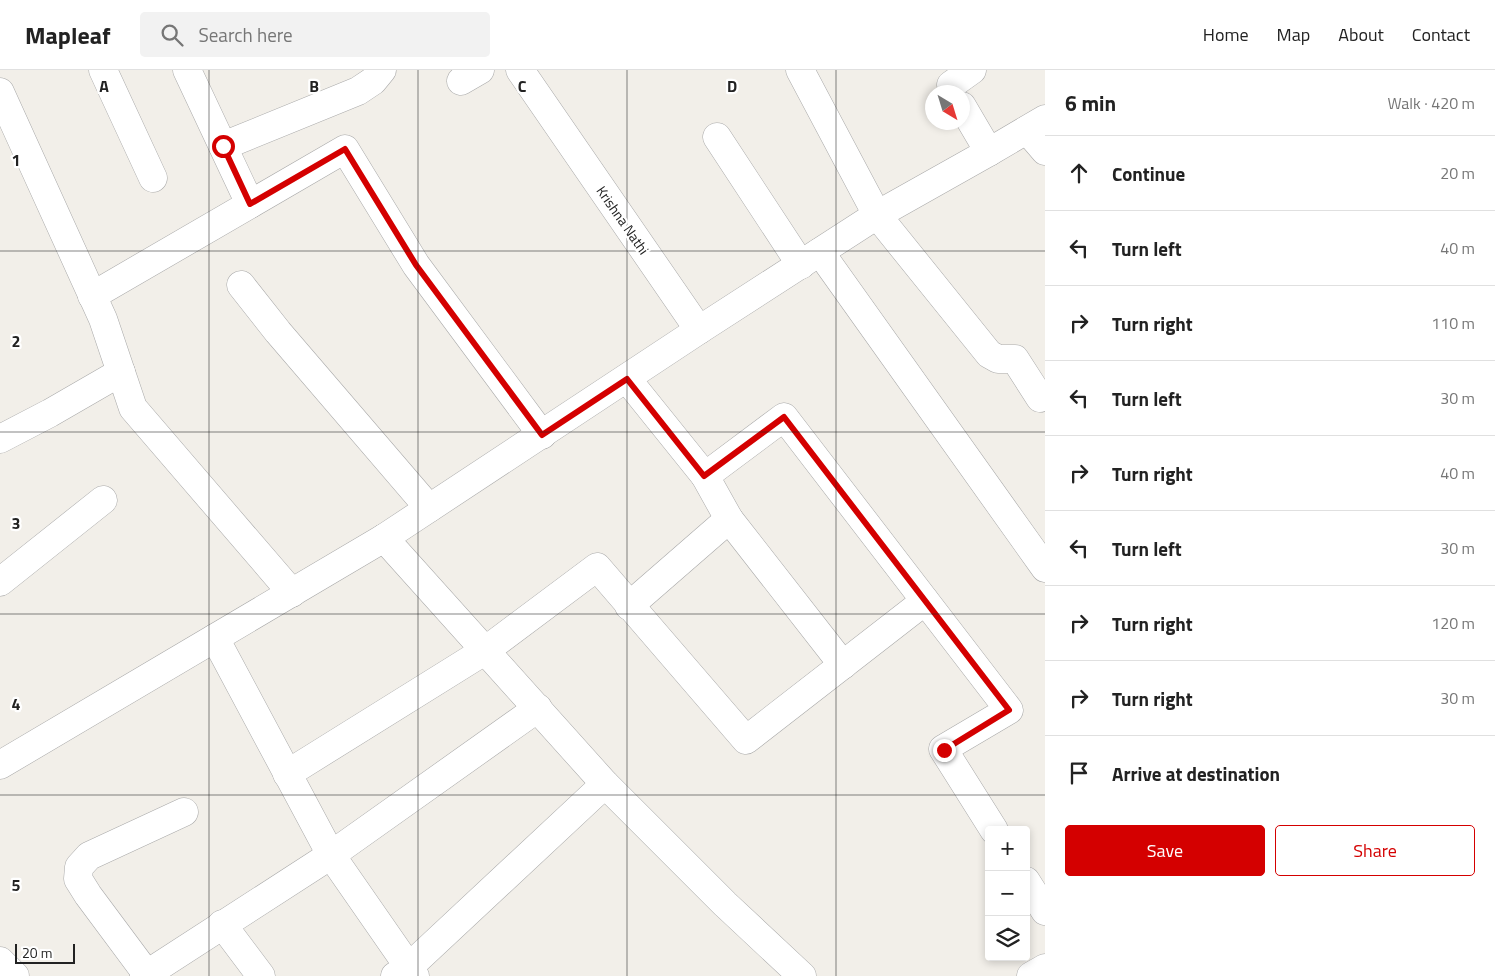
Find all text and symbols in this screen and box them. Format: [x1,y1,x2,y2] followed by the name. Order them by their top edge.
[140,12,490,57] search box
[25,17,110,53] text: Mapleaf
[198,20,293,49] text: Search here
[158,21,186,49] icon: search
[1203,21,1249,48] text: Home
[1277,21,1310,48] text: Map
[1338,21,1384,48] text: About
[1412,21,1470,48] text: Contact
[99,74,109,98] text: A
[309,74,319,98] text: B
[518,74,527,98] text: C
[727,74,737,98] text: D
[925,85,970,130] north arrow
[1065,87,1116,119] text: 6 min
[1387,91,1475,115] text: Walk · 420 m
[212,135,235,158] route start
[12,148,20,172] text: 1
[1065,159,1093,187] icon: ahead
[1112,159,1185,188] text: Continue
[1440,161,1475,185] text: 20 m
[592,181,654,259] street label: Krishna Nathi
[1065,234,1093,262] icon: left
[1112,234,1182,263] text: Turn left
[1440,236,1475,260] text: 40 m
[1065,309,1093,337] icon: right
[1112,309,1193,338] text: Turn right
[1431,311,1475,335] text: 110 m
[12,329,20,353] text: 2
[1065,384,1093,412] icon: left
[1112,384,1182,413] text: Turn left
[1440,386,1475,410] text: 30 m
[1065,459,1093,487] icon: right
[1112,459,1193,488] text: Turn right
[1440,461,1475,485] text: 40 m
[12,511,20,535] text: 3
[1065,534,1093,562] icon: left
[1112,534,1182,563] text: Turn left
[1440,536,1475,560] text: 30 m
[1065,609,1093,637] icon: right
[1112,609,1193,638] text: Turn right
[1431,611,1475,635] text: 120 m
[1065,684,1093,712] icon: right
[1112,684,1193,713] text: Turn right
[1440,686,1475,710] text: 30 m
[12,692,21,716] text: 4
[933,739,956,762] route end
[1065,759,1093,787] icon: arrive
[1112,759,1280,788] text: Arrive at destination
[1065,825,1265,876] button: Save
[1275,825,1475,876] button: Share
[985,826,1030,961] map controls
[985,826,1030,871] button: +
[985,871,1030,916] button: −
[12,873,21,897] text: 5
[985,916,1030,961] button: layers
[15,941,75,964] scale bar
[22,942,52,963] text: 20 m

